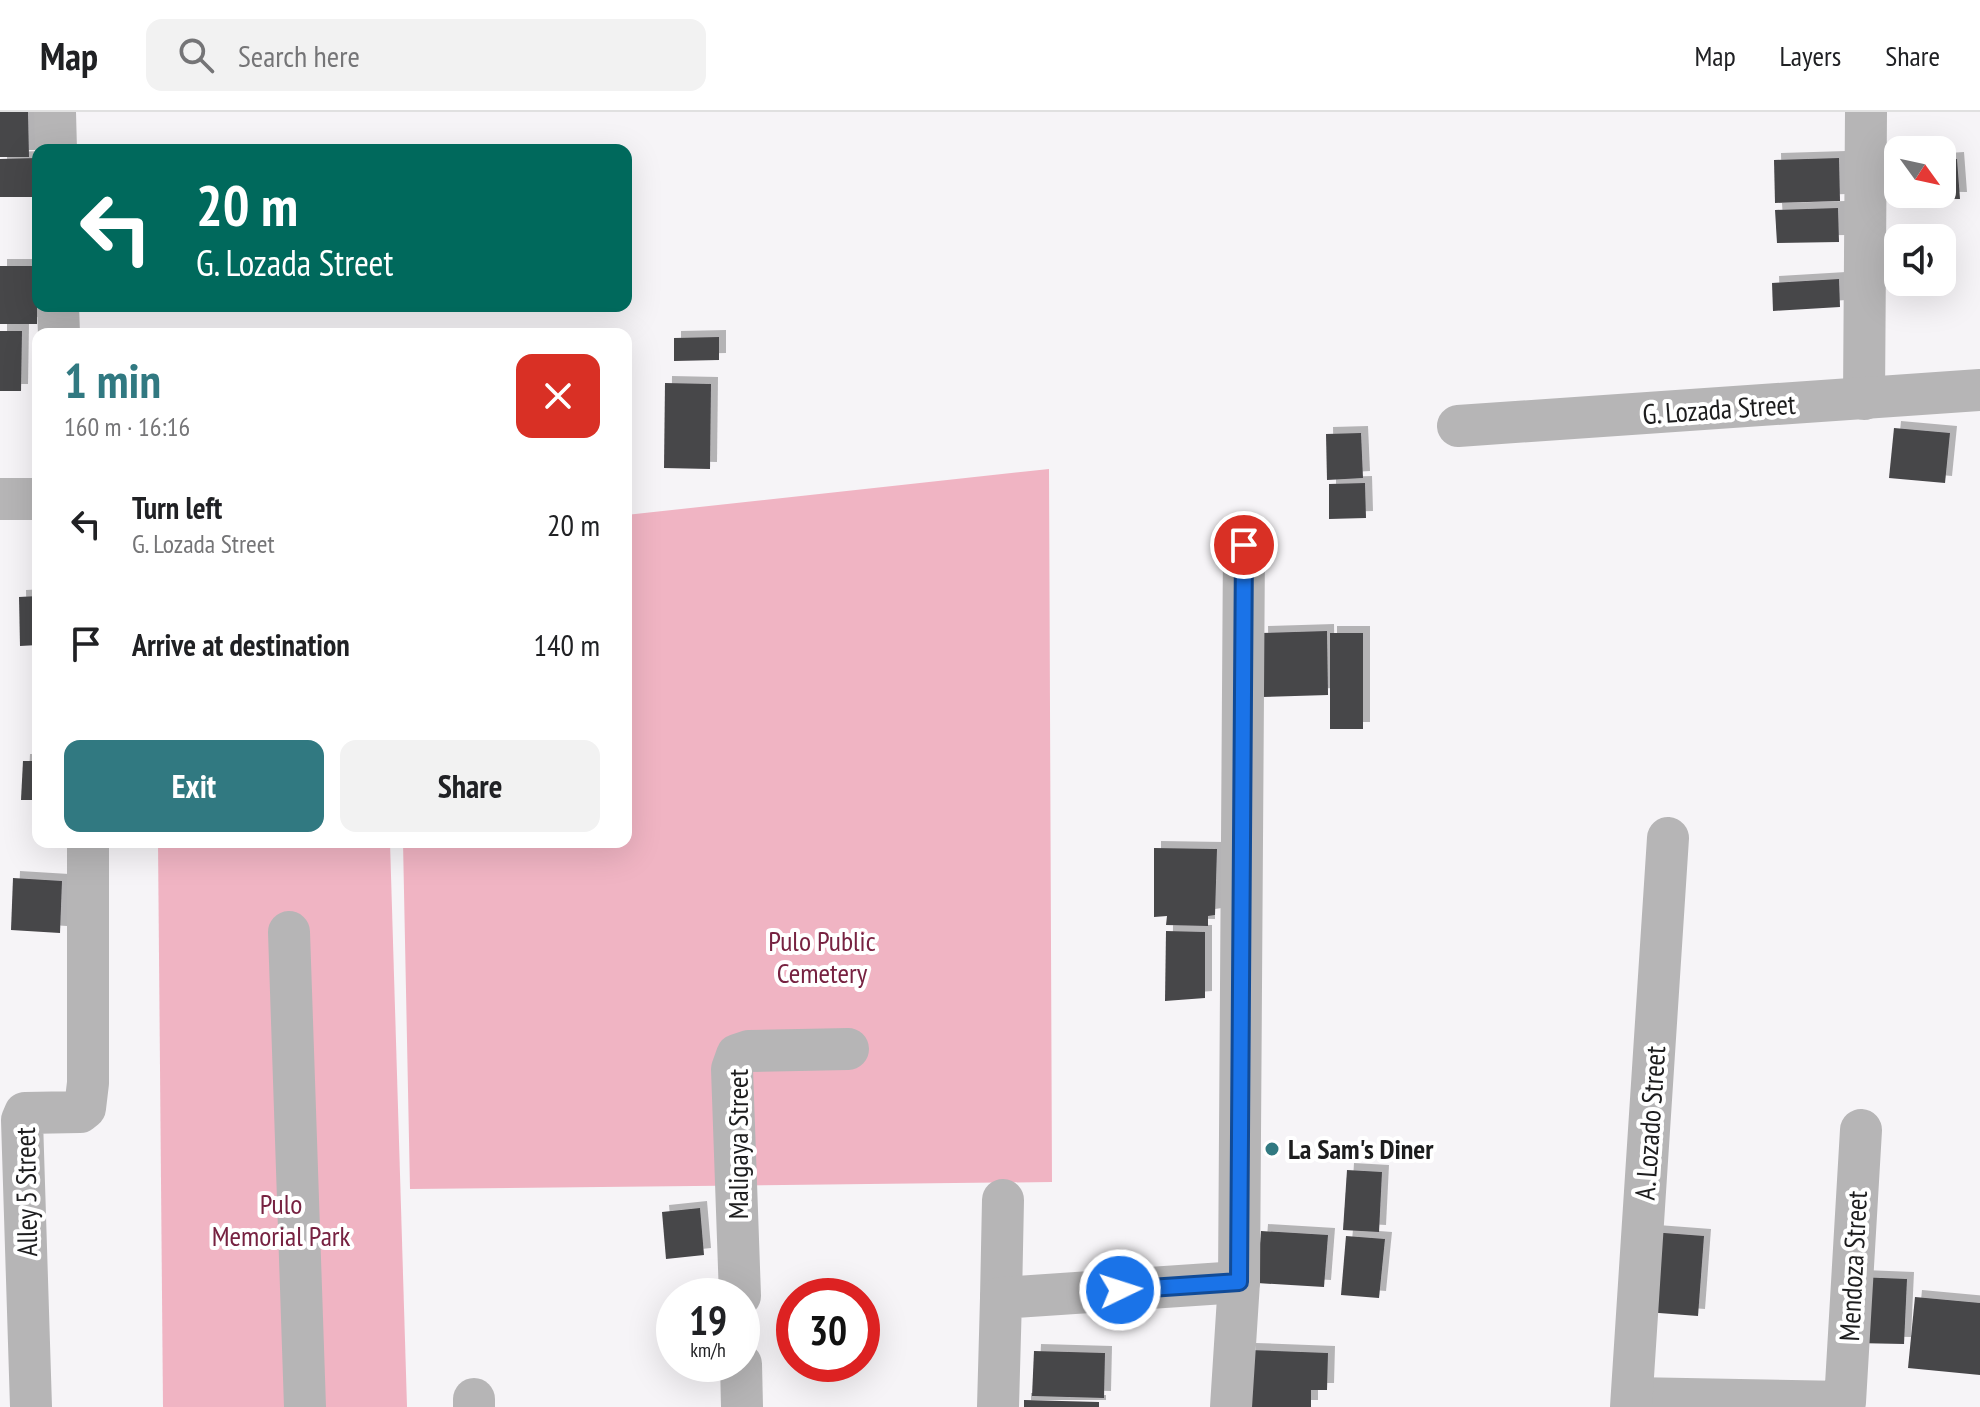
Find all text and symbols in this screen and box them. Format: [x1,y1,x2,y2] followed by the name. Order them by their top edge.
[146,19,706,91] search box
[40,31,98,80] text: Map
[174,33,218,77] icon: search
[238,36,360,75] text: Search here
[1694,37,1736,74] text: Map
[1780,37,1841,74] text: Layers
[1885,37,1940,74] text: Share
[1884,136,1956,208] north arrow
[1884,136,1956,296] map controls
[196,169,298,241] text: 20 m
[64,176,168,280] icon: left
[1884,224,1956,296] button: sound
[196,239,393,286] text: G. Lozada Street
[64,349,161,411] text: 1 min
[516,354,600,438] button: close
[1641,385,1797,432] street label: G. Lozada Street
[64,410,190,443] text: 160 m · 16:16
[132,488,222,527] text: Turn left
[64,502,108,546] icon: left
[547,505,600,544] text: 20 m
[1210,511,1278,579] pin
[1222,523,1266,567] icon: arrive
[132,527,275,560] text: G. Lozada Street
[64,622,108,666] icon: arrive
[132,625,350,664] text: Arrive at destination
[534,625,600,664] text: 140 m
[64,740,324,832] button: Exit
[340,740,600,832] button: Share
[768,922,876,991] park label: Pulo Public Cemetery
[1626,1044,1673,1201] street label: A. Lozado Street
[719,1068,756,1219] street label: Maligaya Street
[6,1127,45,1257] street label: Alley 5 Street
[1288,1130,1434,1167] place label: La Sam's Diner
[1263,1140,1281,1158] marker: La Sam's Diner
[212,1185,351,1254] park label: Pulo Memorial Park
[1830,1189,1875,1342] street label: Mendoza Street
[1078,1248,1162,1332] position arrow
[776,1278,880,1382] speed limit sign: 30
[689,1294,727,1346] text: 19
[690,1337,726,1363] text: km/h

